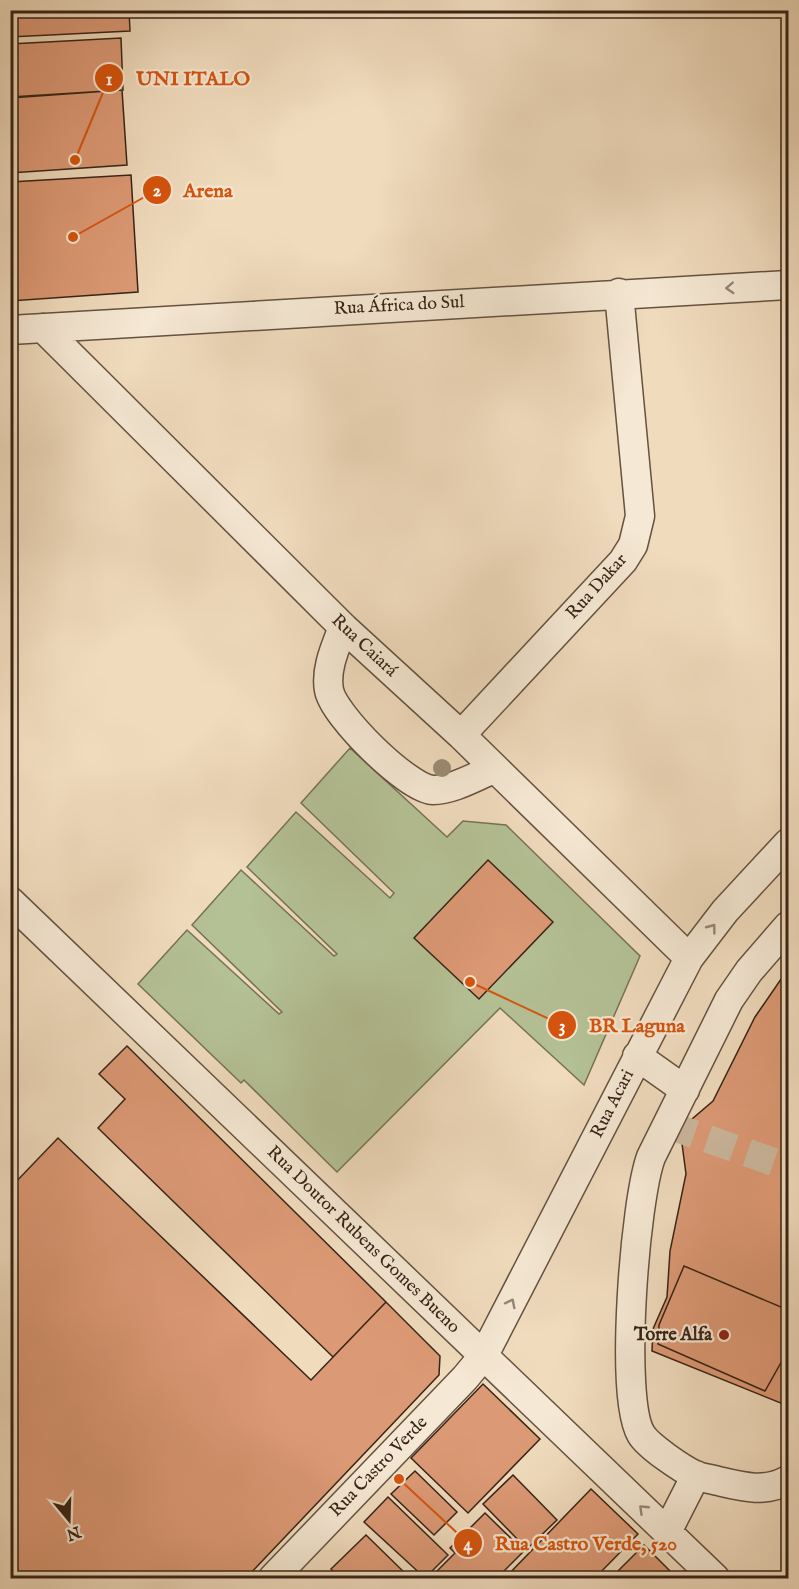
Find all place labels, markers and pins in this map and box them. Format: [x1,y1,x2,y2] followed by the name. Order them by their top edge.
[94,59,262,97] callout: UNI ITALO
[142,171,245,209] callout: Arena
[547,1006,697,1044] callout: BR Laguna
[633,1324,713,1347] place label: Torre Alfa
[717,1328,731,1342] marker: Torre Alfa
[453,1524,689,1562] callout: Rua Castro Verde, 520

